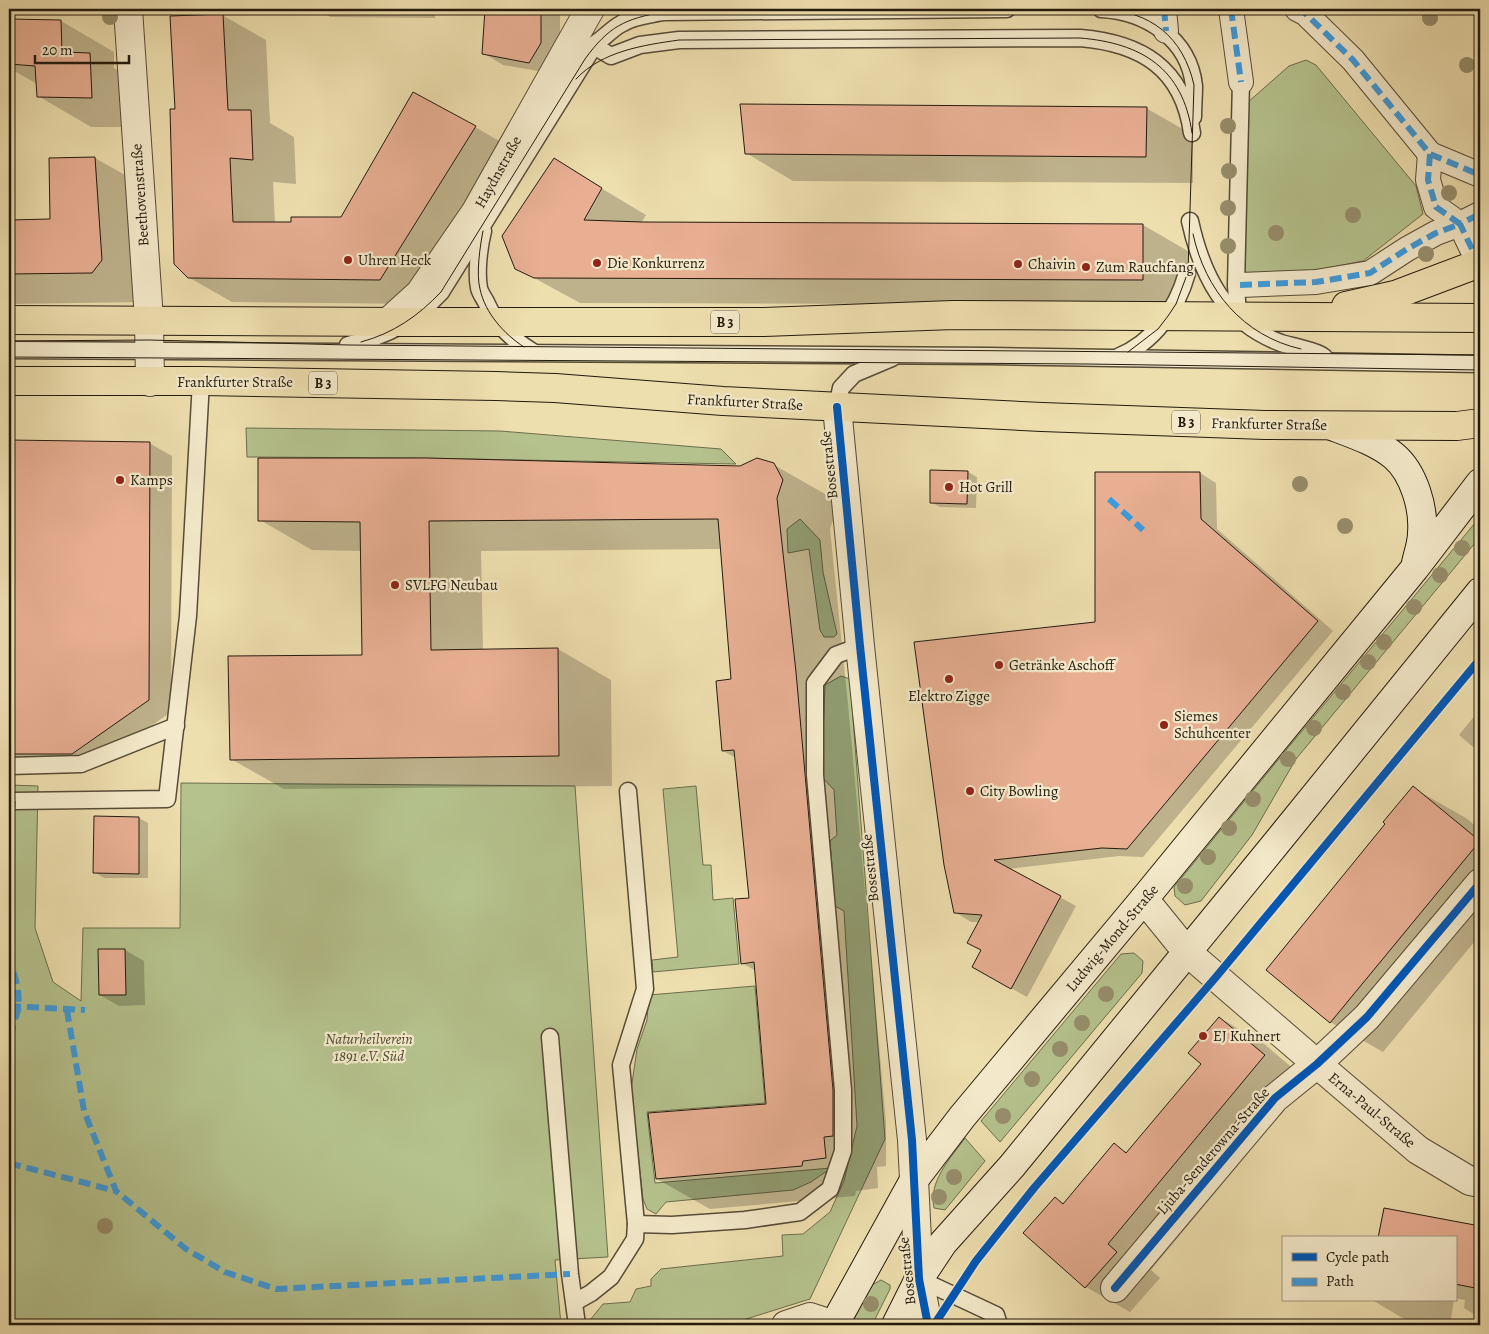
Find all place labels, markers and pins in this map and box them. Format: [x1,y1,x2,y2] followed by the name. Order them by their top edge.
[358,250,432,270] place label: Uhren Heck
[607,253,705,273] place label: Die Konkurrenz
[342,254,354,266] marker: Uhren Heck
[1028,254,1076,274] place label: Chaivin
[591,257,603,269] marker: Die Konkurrenz
[1096,257,1194,277] place label: Zum Rauchfang
[1012,258,1024,270] marker: Chaivin
[1080,261,1092,273] marker: Zum Rauchfang
[130,470,173,490] place label: Kamps
[114,474,126,486] marker: Kamps
[959,477,1013,497] place label: Hot Grill
[943,481,955,493] marker: Hot Grill
[405,575,499,595] place label: SVLFG Neubau
[389,579,401,591] marker: SVLFG Neubau
[1009,655,1116,675] place label: Getränke Aschoff
[993,659,1005,671] marker: Getränke Aschoff
[943,673,955,685] marker: Elektro Zigge
[908,686,990,706] place label: Elektro Zigge
[1174,706,1251,743] place label: Siemes Schuhcenter
[1158,719,1170,731] marker: Siemes Schuhcenter
[980,781,1059,801] place label: City Bowling
[964,785,976,797] marker: City Bowling
[1213,1026,1281,1046] place label: EJ Kuhnert
[1197,1030,1209,1042] marker: EJ Kuhnert

